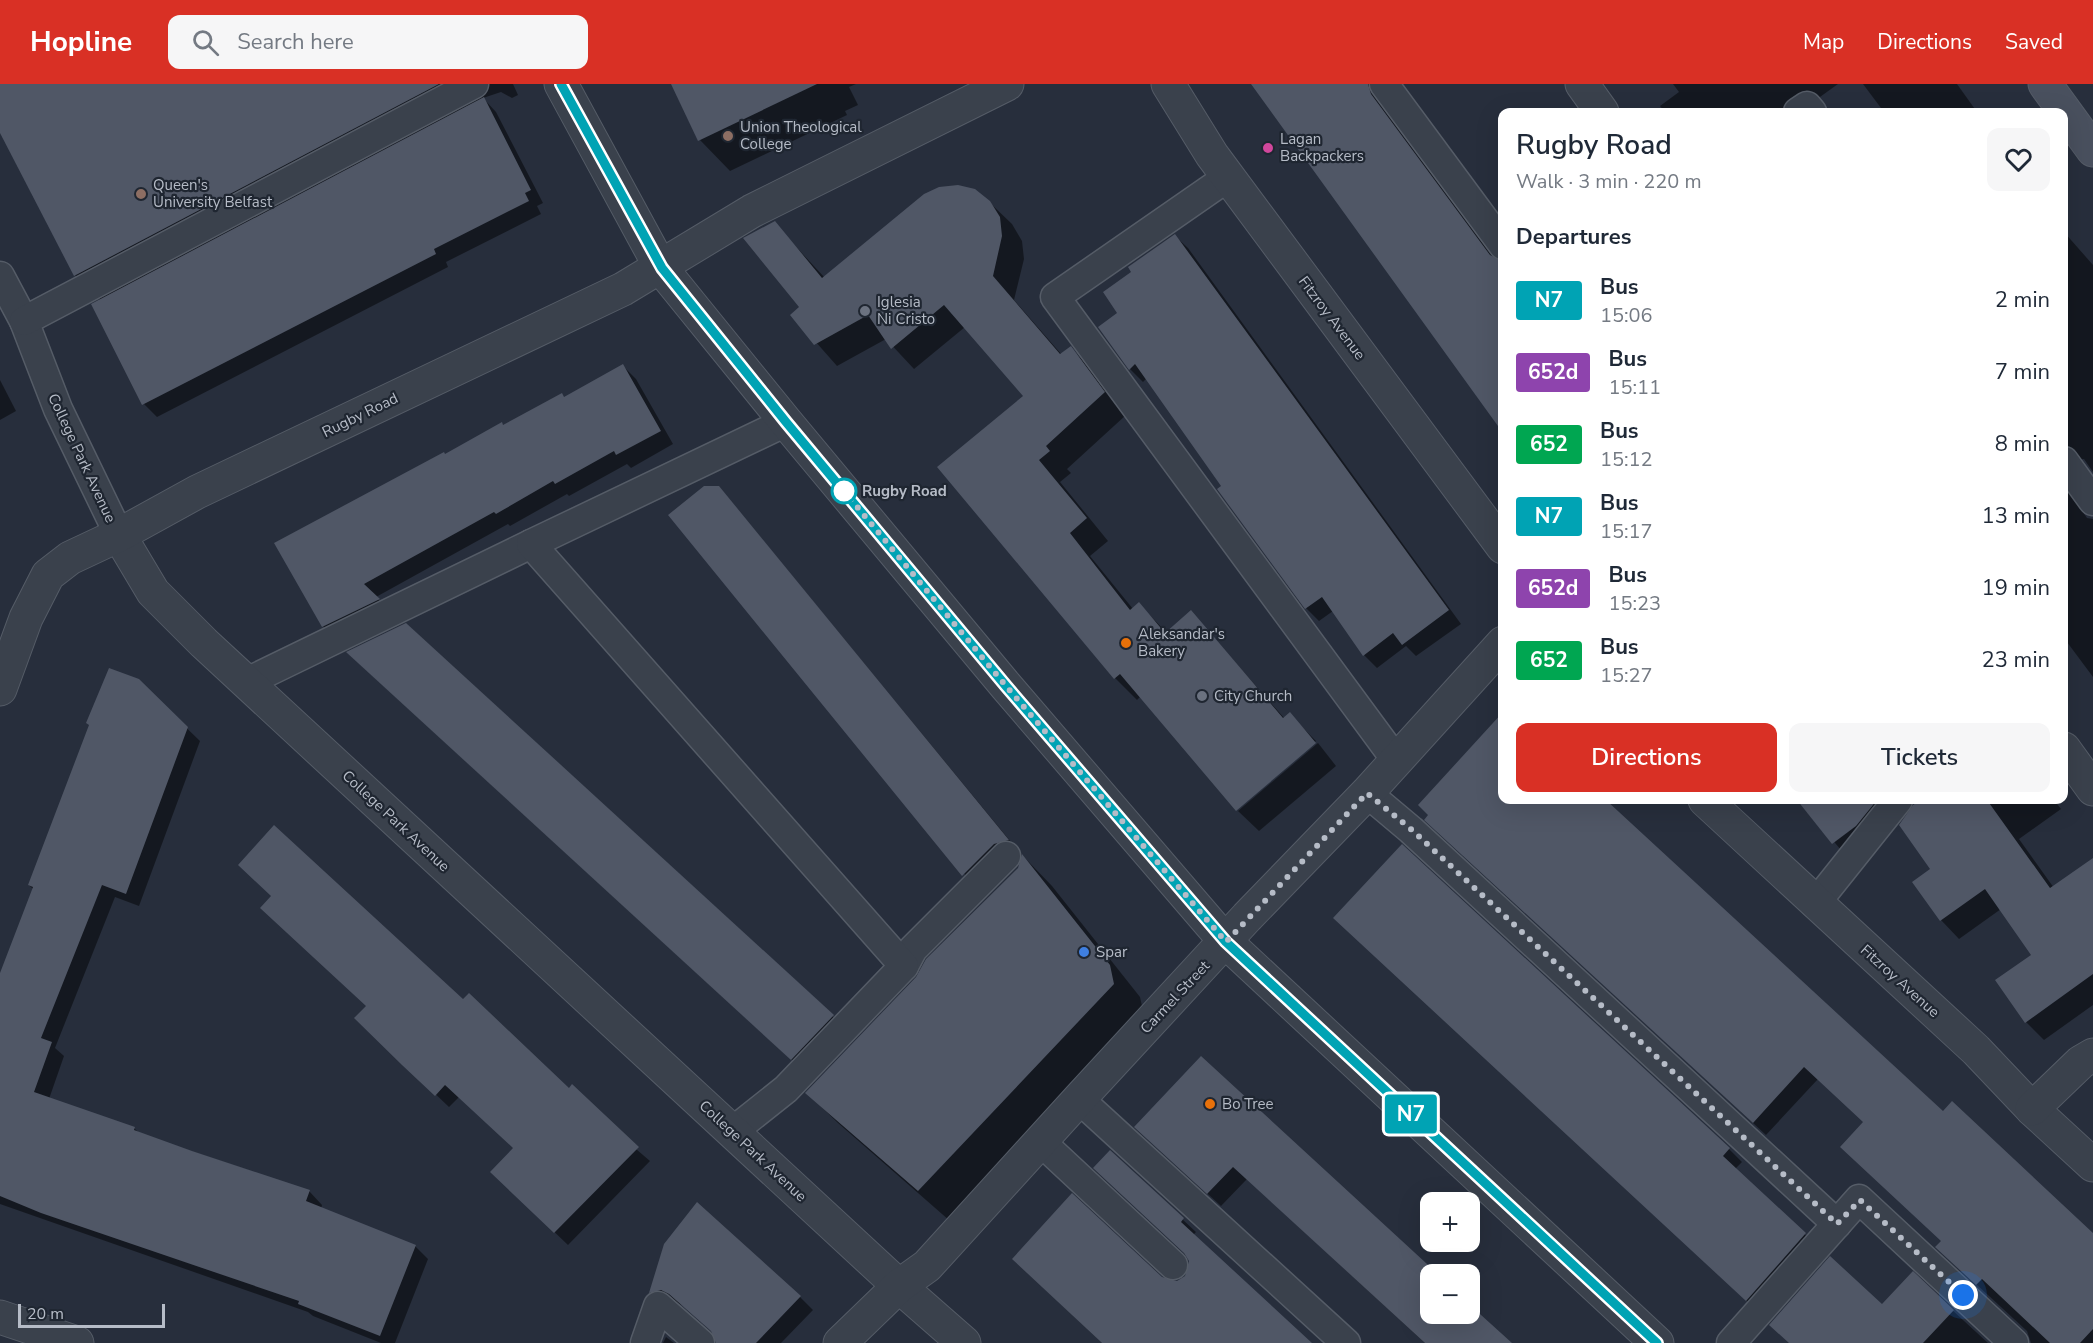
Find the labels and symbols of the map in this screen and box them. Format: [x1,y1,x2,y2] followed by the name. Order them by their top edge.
[740,117,862,154] place label: Union Theological College
[721,129,735,143] marker: Union Theological College
[1280,129,1364,166] place label: Lagan Backpackers
[1261,141,1275,155] marker: Lagan Backpackers
[153,175,273,212] place label: Queen's University Belfast
[134,187,148,201] marker: Queen's University Belfast
[1294,272,1370,364] street label: Fitzroy Avenue
[877,292,935,329] place label: Iglesia Ni Cristo
[858,304,872,318] marker: Iglesia Ni Cristo
[319,388,401,442] street label: Rugby Road
[43,390,121,526] street label: College Park Avenue
[831,478,857,504] marker: Rugby Road
[862,481,947,501] place label: Rugby Road
[1138,624,1225,661] place label: Aleksandar's Bakery
[1119,636,1133,650] marker: Aleksandar's Bakery
[1214,686,1292,706] place label: City Church
[1195,689,1209,703] marker: City Church
[338,766,454,876] street label: College Park Avenue
[1856,940,1944,1022] street label: Fitzroy Avenue
[1096,942,1128,962] place label: Spar
[1077,945,1091,959] marker: Spar
[1136,956,1215,1038] street label: Carmel Street
[1222,1094,1273,1114] place label: Bo Tree
[1384,1094,1438,1134] line badge: N7
[695,1096,811,1206] street label: College Park Avenue
[1203,1097,1217,1111] marker: Bo Tree
[1948,1280,1978,1310] your location
[18,1301,165,1328] scale bar

